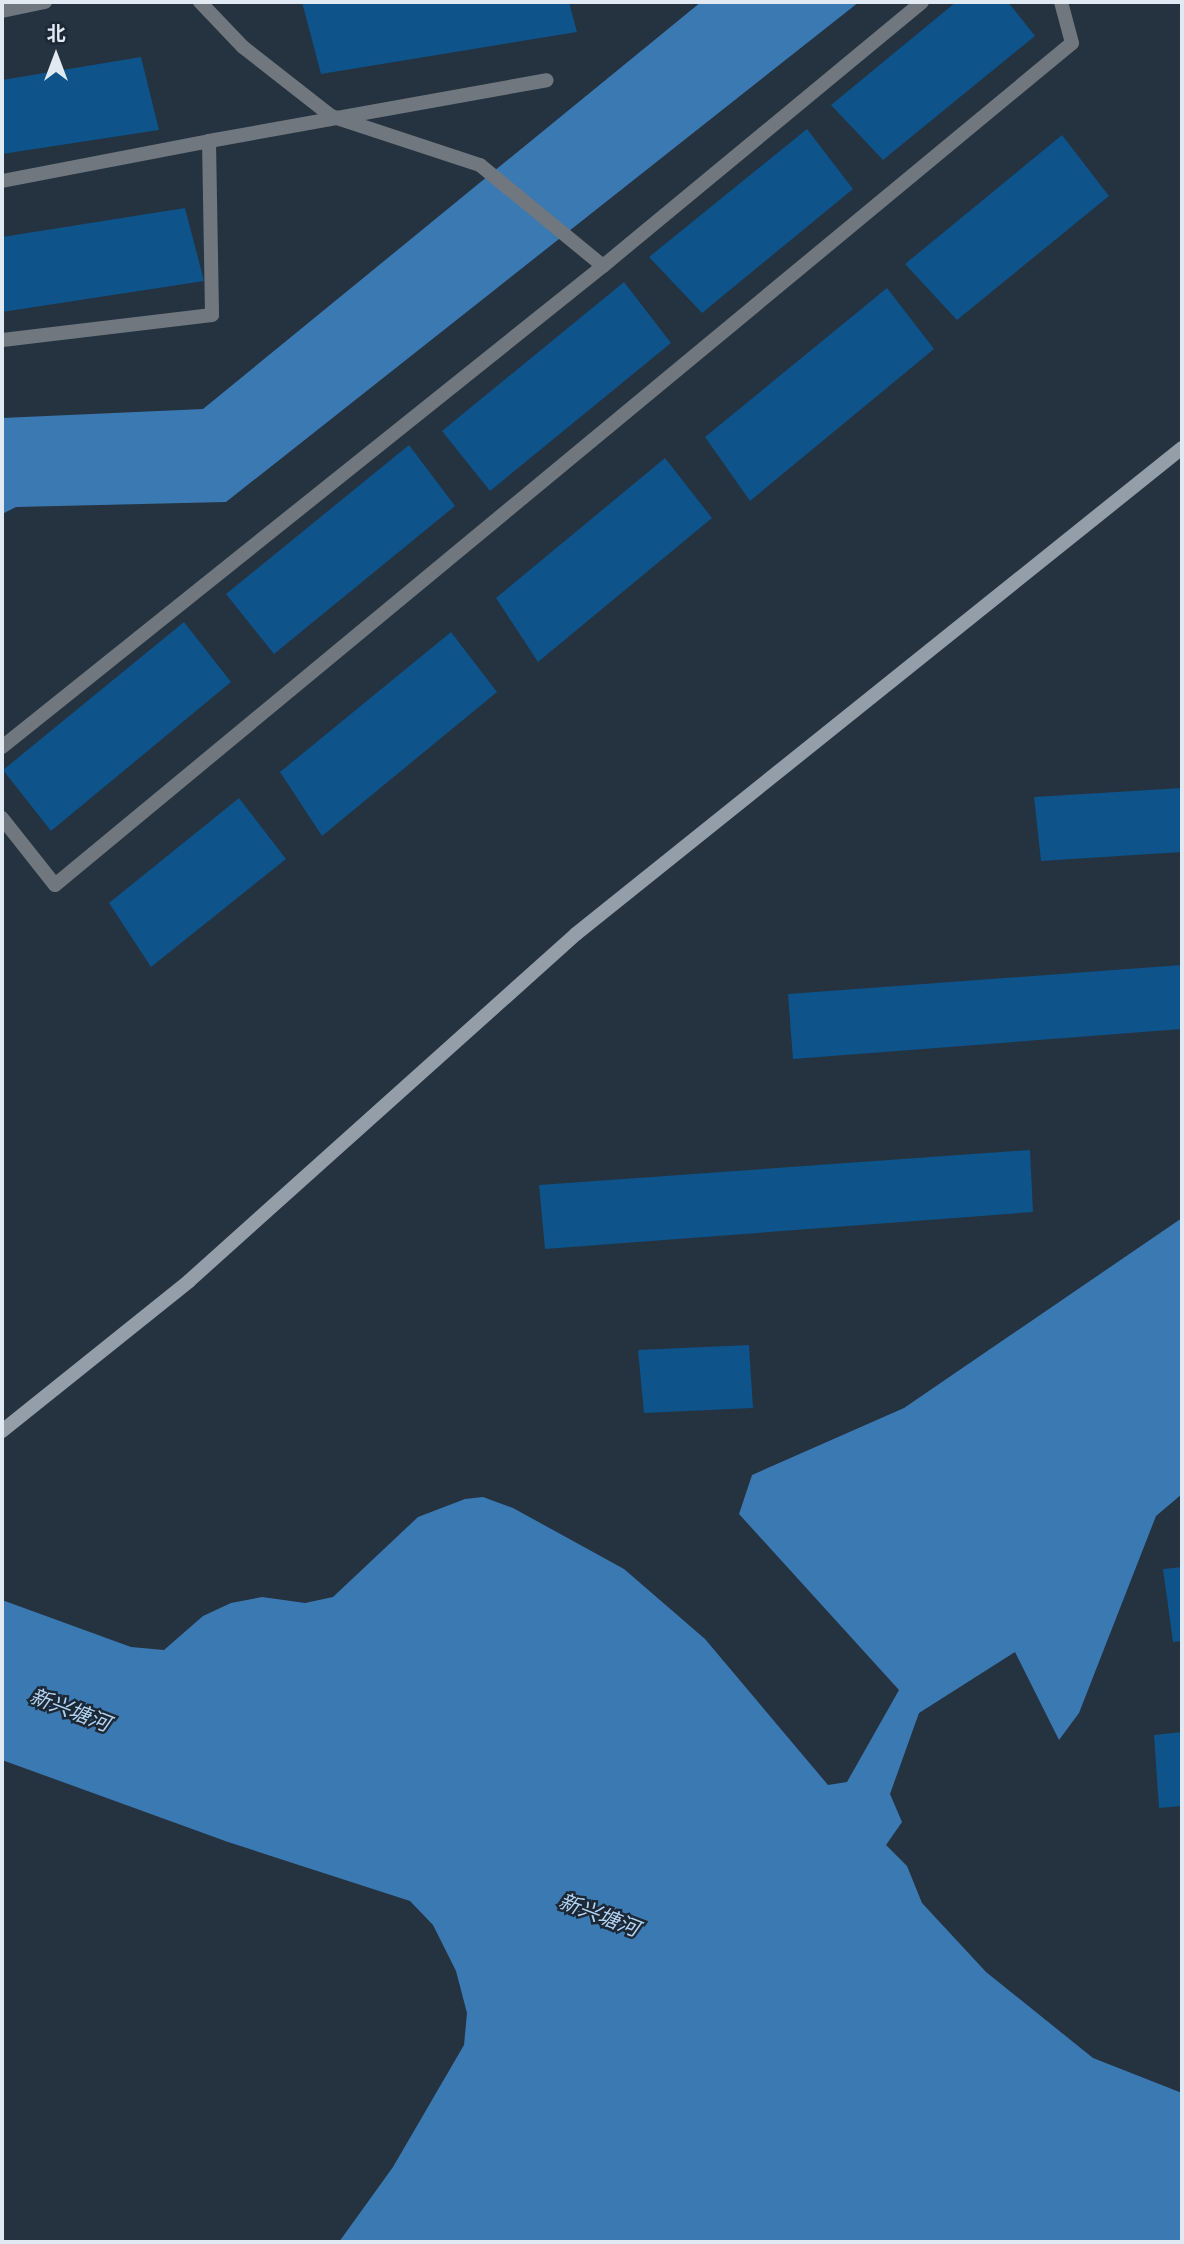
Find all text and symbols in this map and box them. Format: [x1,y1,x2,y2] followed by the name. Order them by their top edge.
[21,21,91,91] north arrow
[46,21,66,48] text: 北
[26,1683,114,1737] water label: 新兴塘河
[555,1888,643,1942] water label: 新兴塘河

